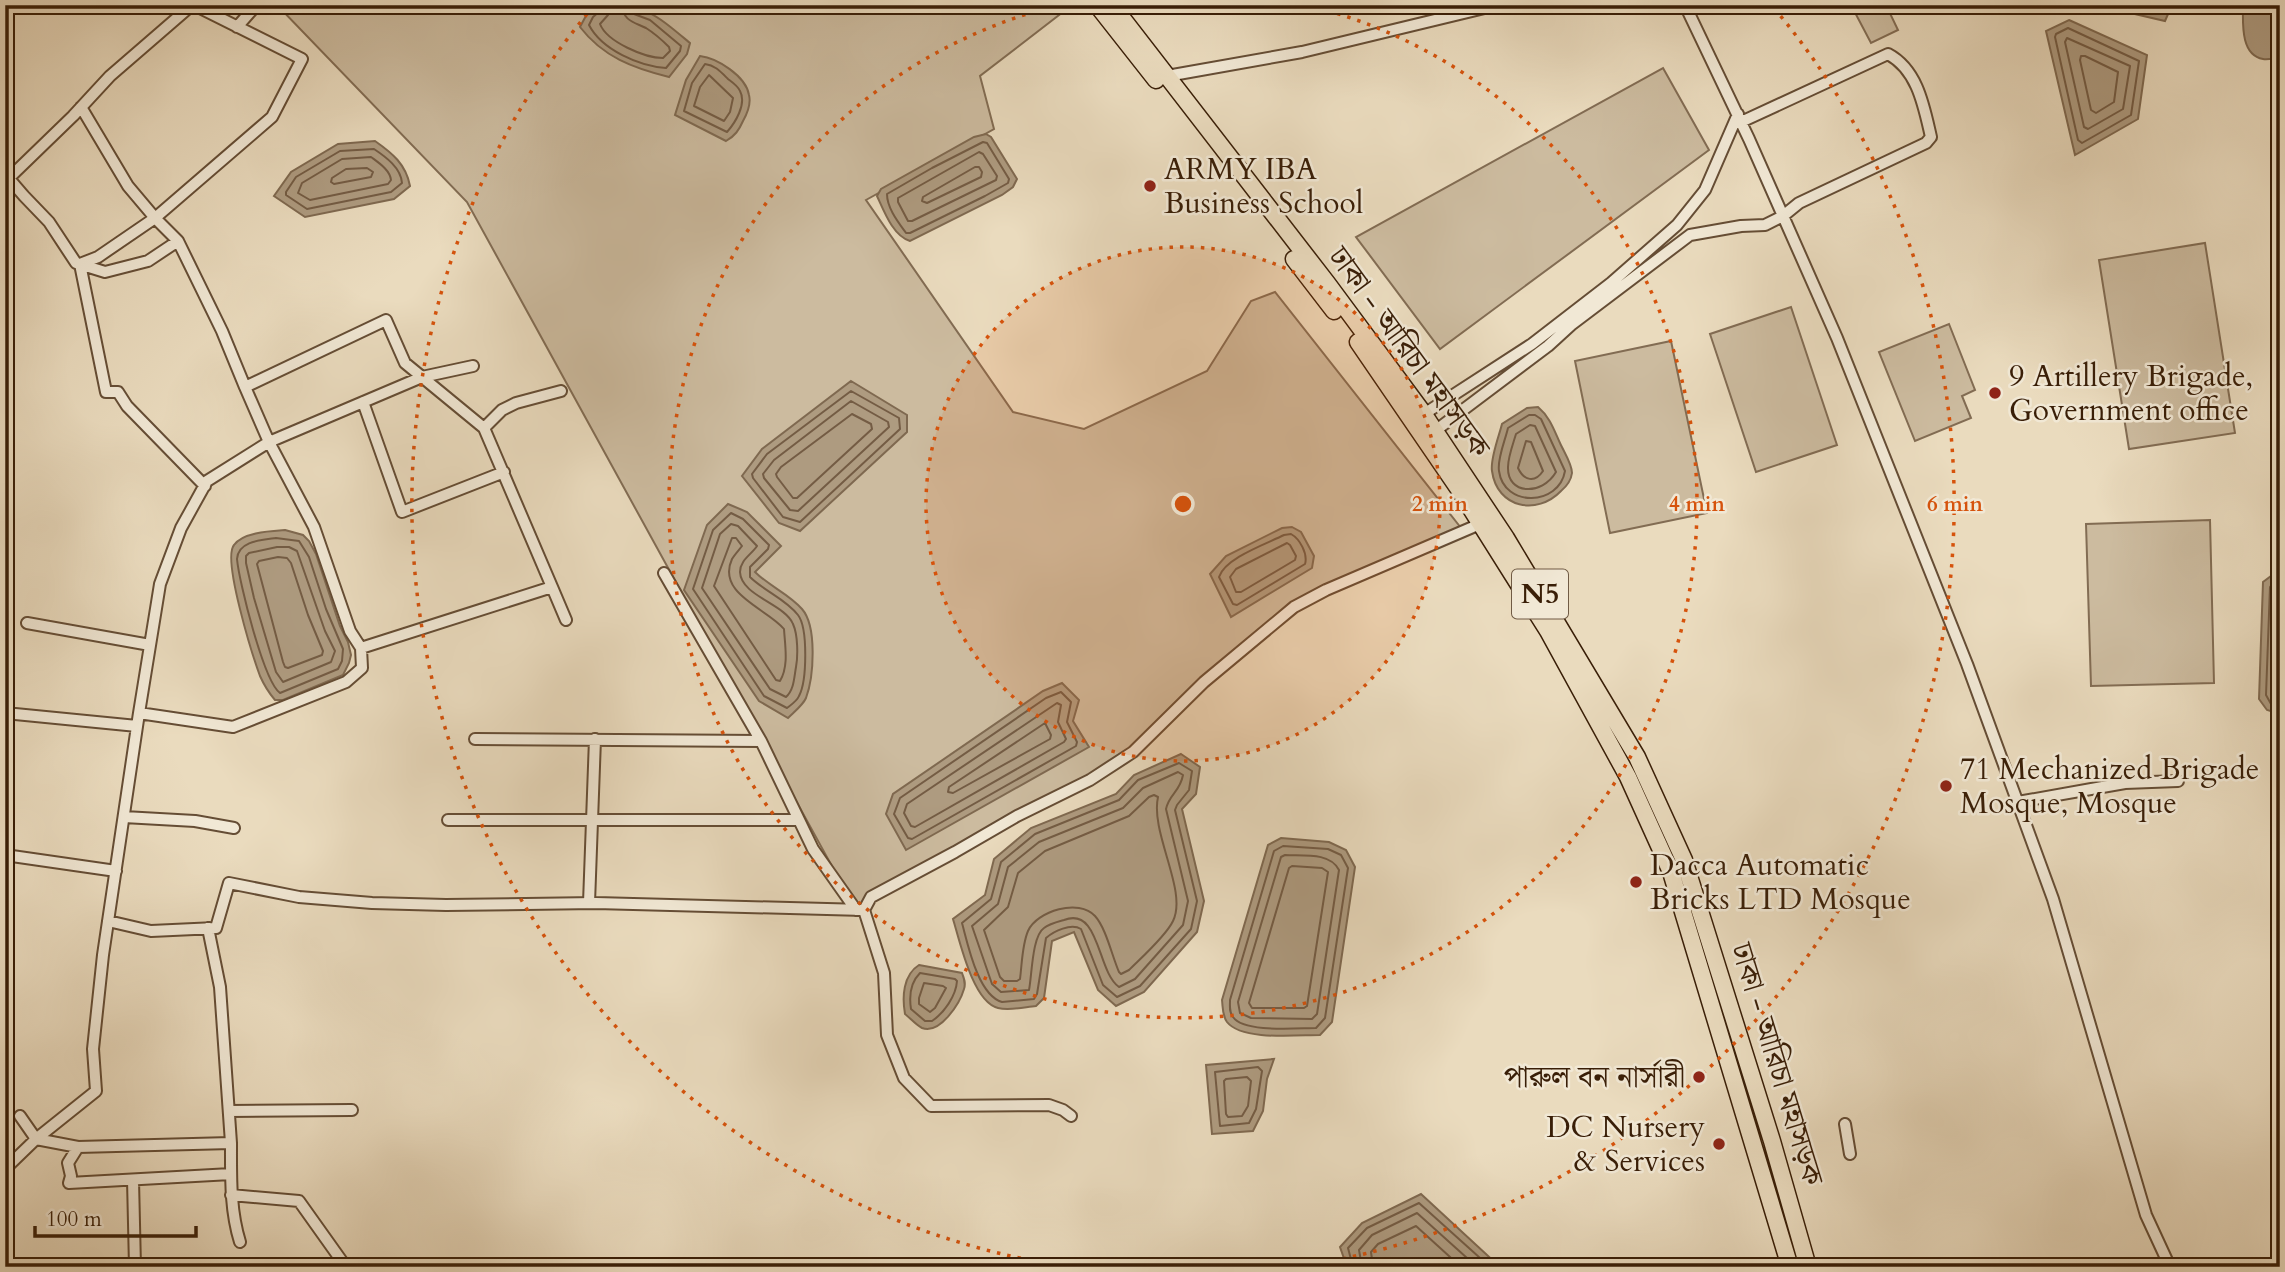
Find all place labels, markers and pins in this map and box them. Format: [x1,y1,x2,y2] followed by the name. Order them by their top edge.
[1164,149,1364,224] place label: ARMY IBA Business School
[1142,178,1158,194] marker: ARMY IBA Business School
[2009,356,2253,431] place label: 9 Artillery Brigade, Government office
[1987,385,2003,401] marker: 9 Artillery Brigade, Government office
[1171,492,1195,516] centre of rings
[1960,749,2259,824] place label: 71 Mechanized Brigade Mosque, Mosque
[1938,778,1954,794] marker: 71 Mechanized Brigade Mosque, Mosque
[1650,845,1911,920] place label: Dacca Automatic Bricks LTD Mosque
[1628,874,1644,890] marker: Dacca Automatic Bricks LTD Mosque
[1504,1057,1685,1098] place label: পারুল বন নার্সারী
[1691,1069,1707,1085] marker: পারুল বন নার্সারী
[1546,1107,1705,1182] place label: DC Nursery & Services
[1711,1136,1727,1152] marker: DC Nursery & Services

